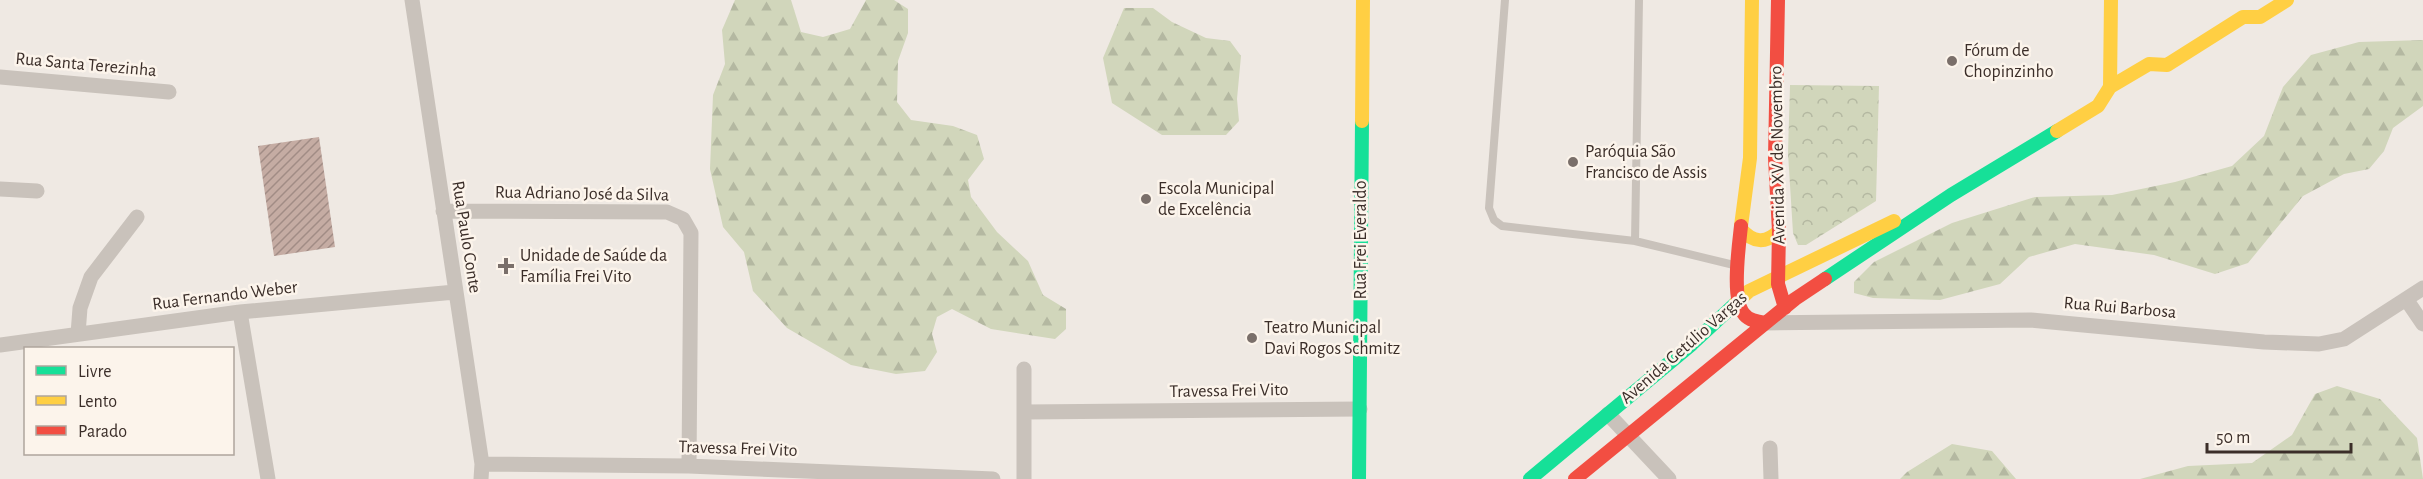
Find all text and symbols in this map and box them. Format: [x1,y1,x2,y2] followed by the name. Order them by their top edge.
[1964,42,2054,81] place label: Fórum de Chopinzinho
[15,50,157,80] street label: Rua Santa Terezinha
[1945,54,1959,68] marker: Fórum de Chopinzinho
[1767,65,1789,244] street label: Avenida XV de Novembro
[1585,143,1707,182] place label: Paróquia São Francisco de Assis
[1566,155,1580,169] marker: Paróquia São Francisco de Assis
[448,180,484,294] street label: Rua Paulo Conte
[1158,180,1275,219] place label: Escola Municipal de Excelência
[1352,180,1370,300] street label: Rua Frei Everaldo
[495,183,669,205] street label: Rua Adriano José da Silva
[1139,192,1153,206] marker: Escola Municipal de Excelência
[520,247,667,286] place label: Unidade de Saúde da Família Frei Vito
[497,257,515,275] marker: Unidade de Saúde da Família Frei Vito
[151,278,299,314] street label: Rua Fernando Weber
[1617,288,1751,408] street label: Avenida Getúlio Vargas
[2063,294,2177,322] street label: Rua Rui Barbosa
[1264,319,1400,358] place label: Teatro Municipal Davi Rogos Schmitz
[1245,331,1259,345] marker: Teatro Municipal Davi Rogos Schmitz
[24,347,234,455] legend
[78,363,112,381] text: Livre
[1169,381,1289,401] street label: Travessa Frei Vito
[78,393,117,411] text: Lento
[2207,416,2351,454] scale bar
[78,423,127,441] text: Parado
[2216,429,2250,447] text: 50 m
[678,438,798,460] street label: Travessa Frei Vito

